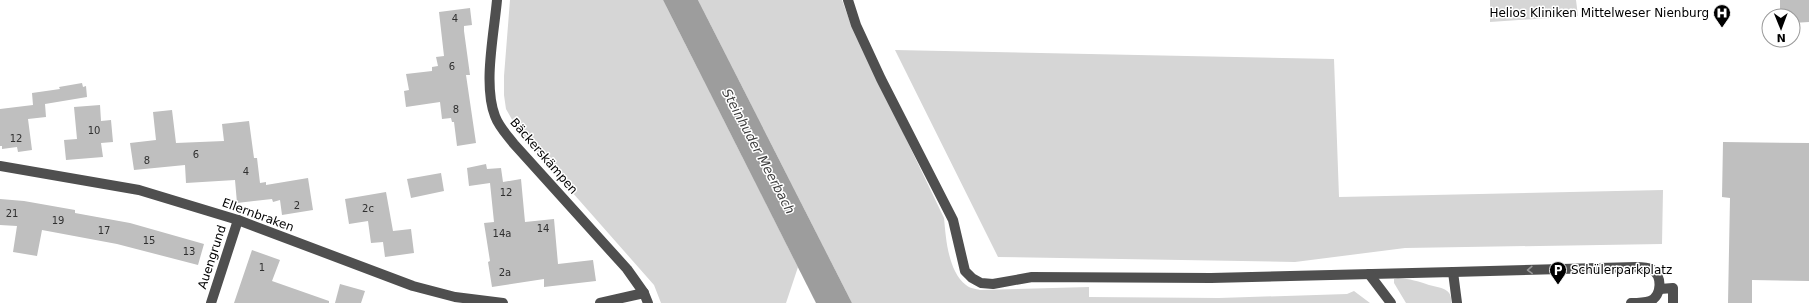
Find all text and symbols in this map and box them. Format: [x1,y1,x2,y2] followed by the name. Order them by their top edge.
[1712,3,1732,28] hospital icon: Helios Kliniken Mittelweser Nienburg
[1489,6,1709,20] place label: Helios Kliniken Mittelweser Nienburg
[1761,8,1801,48] north arrow
[452,13,458,24] house number: 4
[1776,31,1786,44] text: N
[449,61,455,72] house number: 6
[719,86,798,216] water label: Steinhuder Meerbach
[453,104,459,115] house number: 8
[507,115,581,197] street label: Bäckerskämpen
[88,125,100,136] house number: 10
[10,133,22,144] house number: 12
[193,149,199,160] house number: 6
[144,155,150,166] house number: 8
[243,166,249,177] house number: 4
[500,187,512,198] house number: 12
[220,196,296,234] street label: Ellernbraken
[294,200,300,211] house number: 2
[362,203,374,214] house number: 2c
[6,208,18,219] house number: 21
[52,215,64,226] house number: 19
[195,223,229,291] street label: Auengrund
[537,223,549,234] house number: 14
[98,225,110,236] house number: 17
[493,228,511,239] house number: 14a
[143,235,155,246] house number: 15
[183,246,195,257] house number: 13
[1548,260,1568,285] parking icon: Schülerparkplatz
[259,262,265,273] house number: 1
[1571,263,1672,277] place label: Schülerparkplatz
[1527,266,1533,274] one-way arrow
[499,267,511,278] house number: 2a

